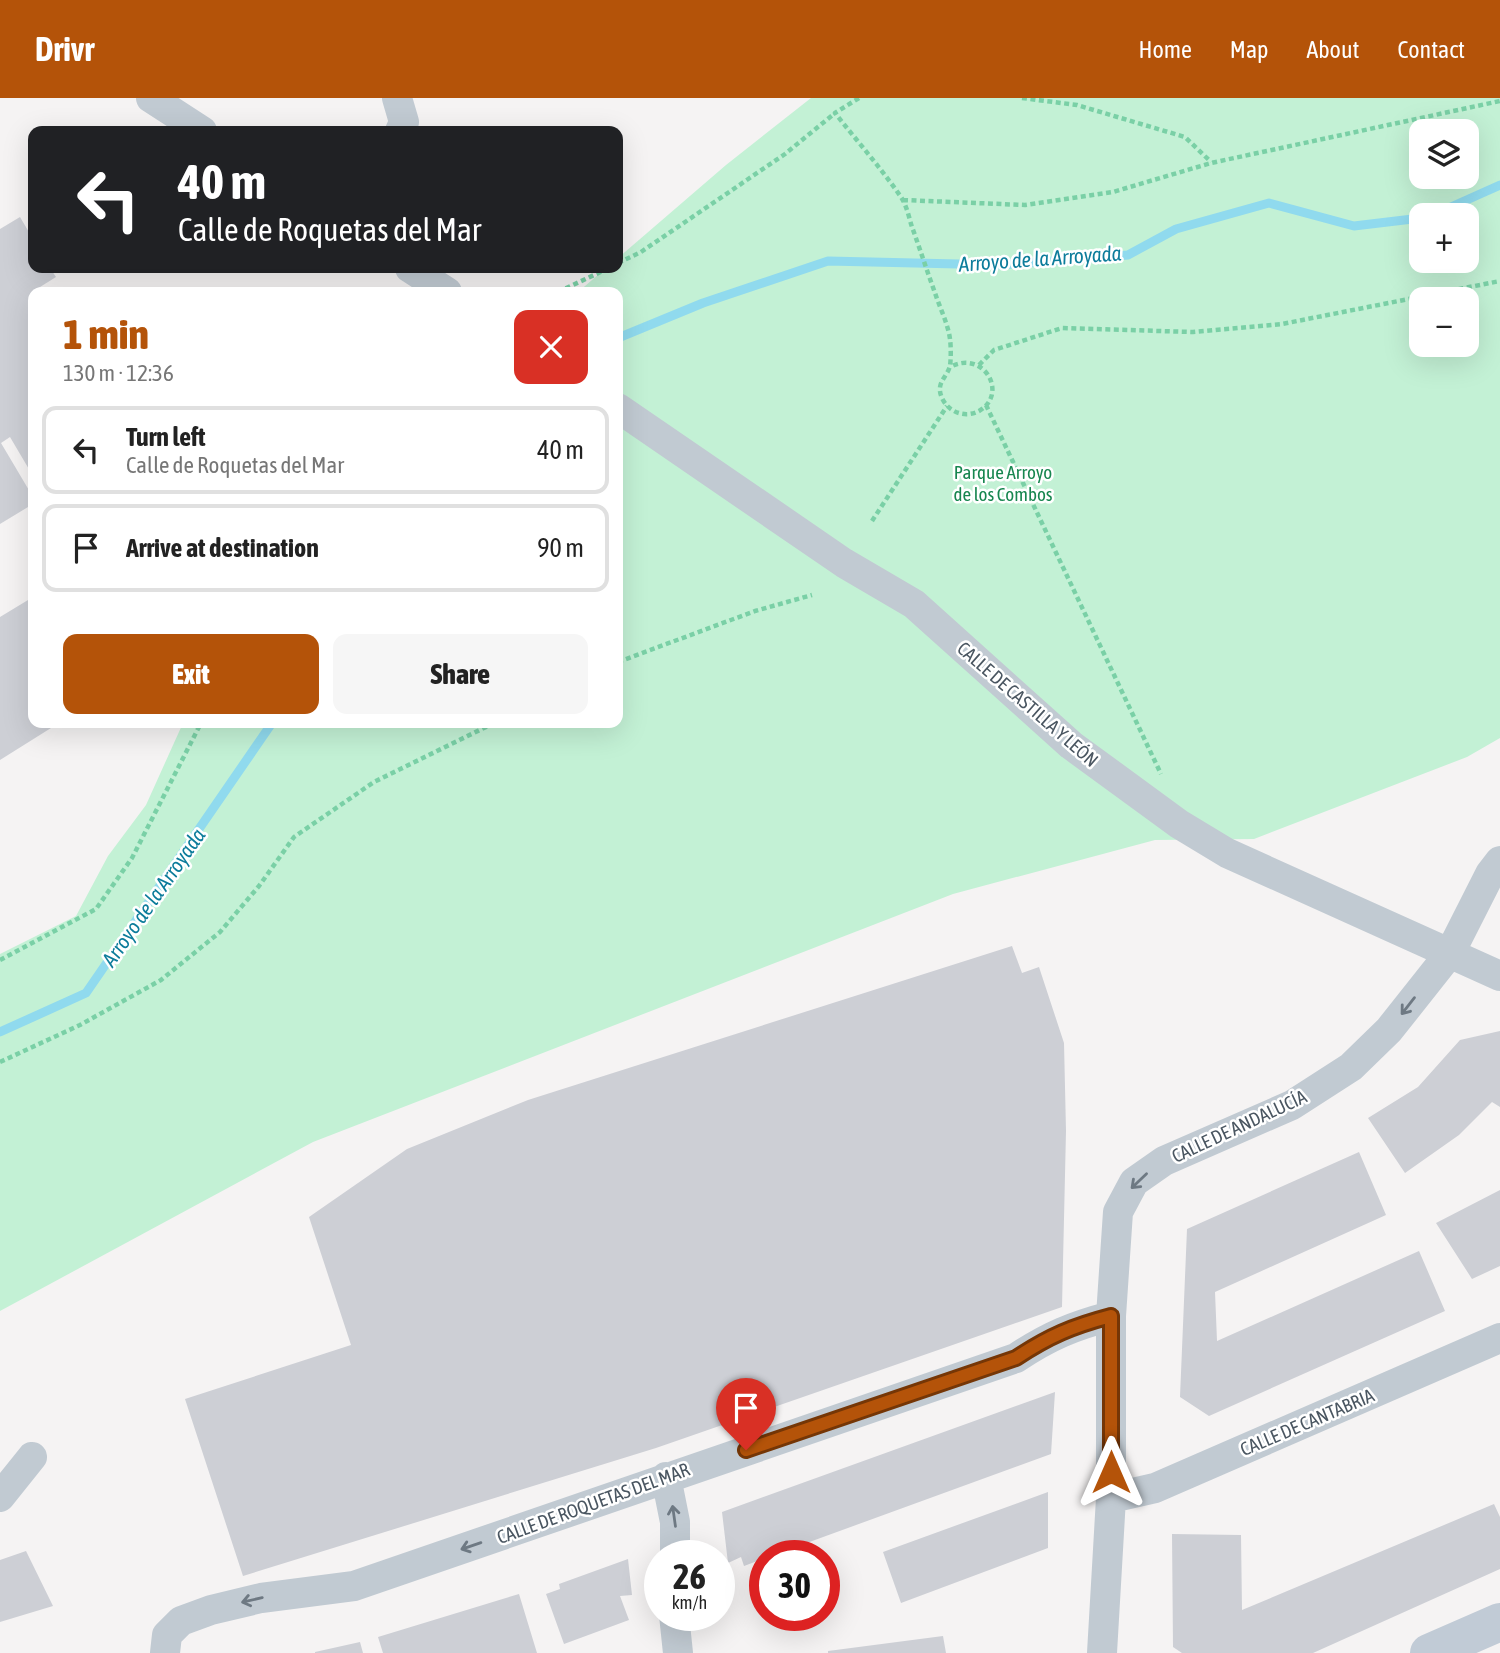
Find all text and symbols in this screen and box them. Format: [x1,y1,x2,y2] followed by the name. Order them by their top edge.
[35,30,94,68] text: Drivr
[1138,36,1192,63] text: Home
[1230,36,1268,63] text: Map
[1306,36,1359,63] text: About
[1397,36,1465,63] text: Contact
[1409,119,1479,357] map controls
[1409,119,1479,189] button: layers
[178,153,266,209] text: 40 m
[63,154,154,245] icon: left
[1409,203,1479,273] button: +
[178,211,481,248] text: Calle de Roquetas del Mar
[957,240,1122,276] water label: Arroyo de la Arroyada
[1409,287,1479,357] button: −
[63,310,149,358] text: 1 min
[514,310,588,384] button: close
[63,360,174,386] text: 130 m · 12:36
[126,422,206,452] text: Turn left
[67,431,105,469] icon: left
[537,435,584,465] text: 40 m
[126,452,344,478] text: Calle de Roquetas del Mar
[953,461,1053,505] park label: Parque Arroyo de los Combos
[67,529,105,567] icon: arrive
[126,533,319,563] text: Arrive at destination
[537,533,584,563] text: 90 m
[63,634,319,714] button: Exit
[333,634,588,714] button: Share
[953,637,1103,771] street label: CALLE DE CASTILLA Y LEÓN
[96,823,210,971] water label: Arroyo de la Arroyada
[1400,997,1416,1015] one-way arrow
[1168,1085,1311,1167] street label: CALLE DE ANDALUCÍA
[1131,1172,1149,1189] one-way arrow
[716,1378,776,1450] pin
[1237,1384,1378,1460] street label: CALLE DE CANTABRIA
[727,1389,765,1427] icon: arrive
[1074,1435,1148,1509] position arrow
[494,1458,693,1548] street label: CALLE DE ROQUETAS DEL MAR
[667,1505,680,1528] one-way arrow
[749,1540,840,1631] speed limit sign: 30
[461,1541,483,1553] one-way arrow
[673,1556,706,1596] text: 26
[672,1592,707,1613] text: km/h
[241,1594,264,1607] one-way arrow

